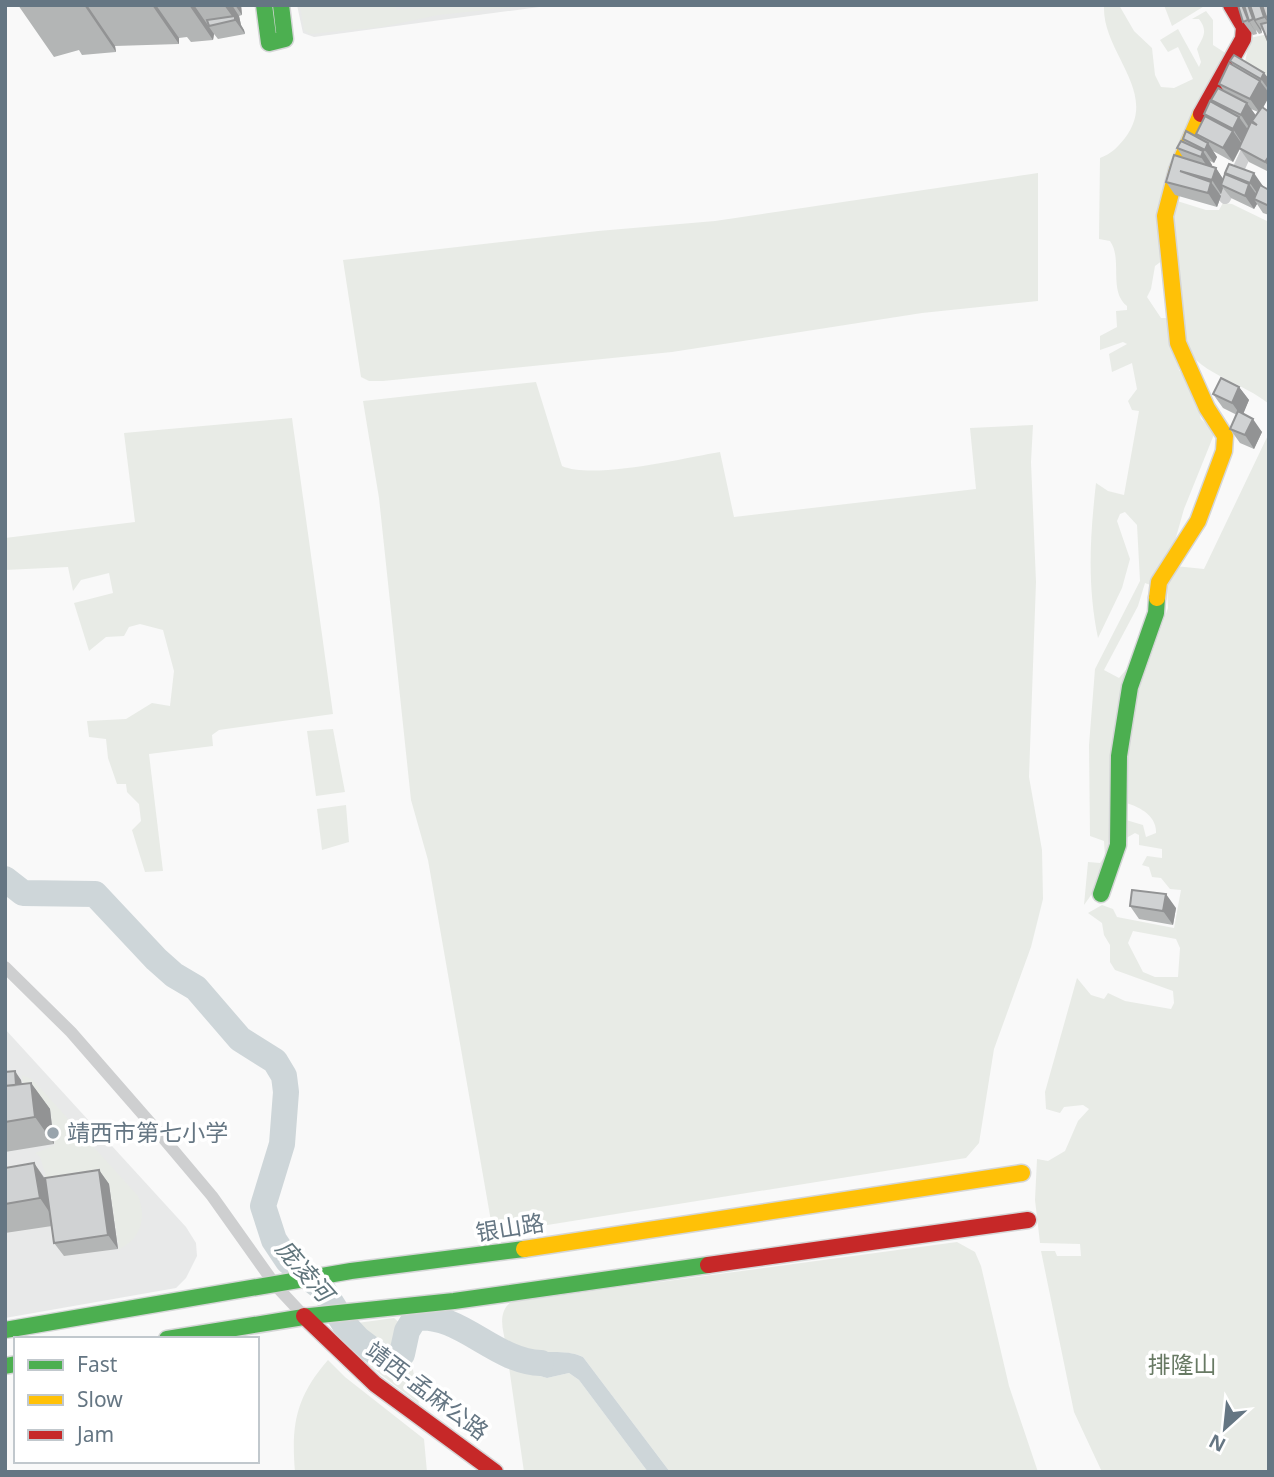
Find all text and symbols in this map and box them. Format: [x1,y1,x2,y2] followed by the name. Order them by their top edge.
[67,1116,228,1148] place label: 靖西市第七小学
[45,1125,61,1141] marker: 靖西市第七小学
[473,1206,546,1248] street label: 银山路
[269,1232,344,1311] water label: 庞凌河
[360,1334,495,1447] street label: 靖西-孟麻公路
[14,1337,259,1463] legend
[1148,1348,1217,1380] park label: 排隆山
[77,1350,118,1378] text: Fast
[77,1385,123,1413] text: Slow
[1190,1393,1260,1463] north arrow
[75,1420,114,1448] text: Jam
[1204,1428,1230,1458] text: N

